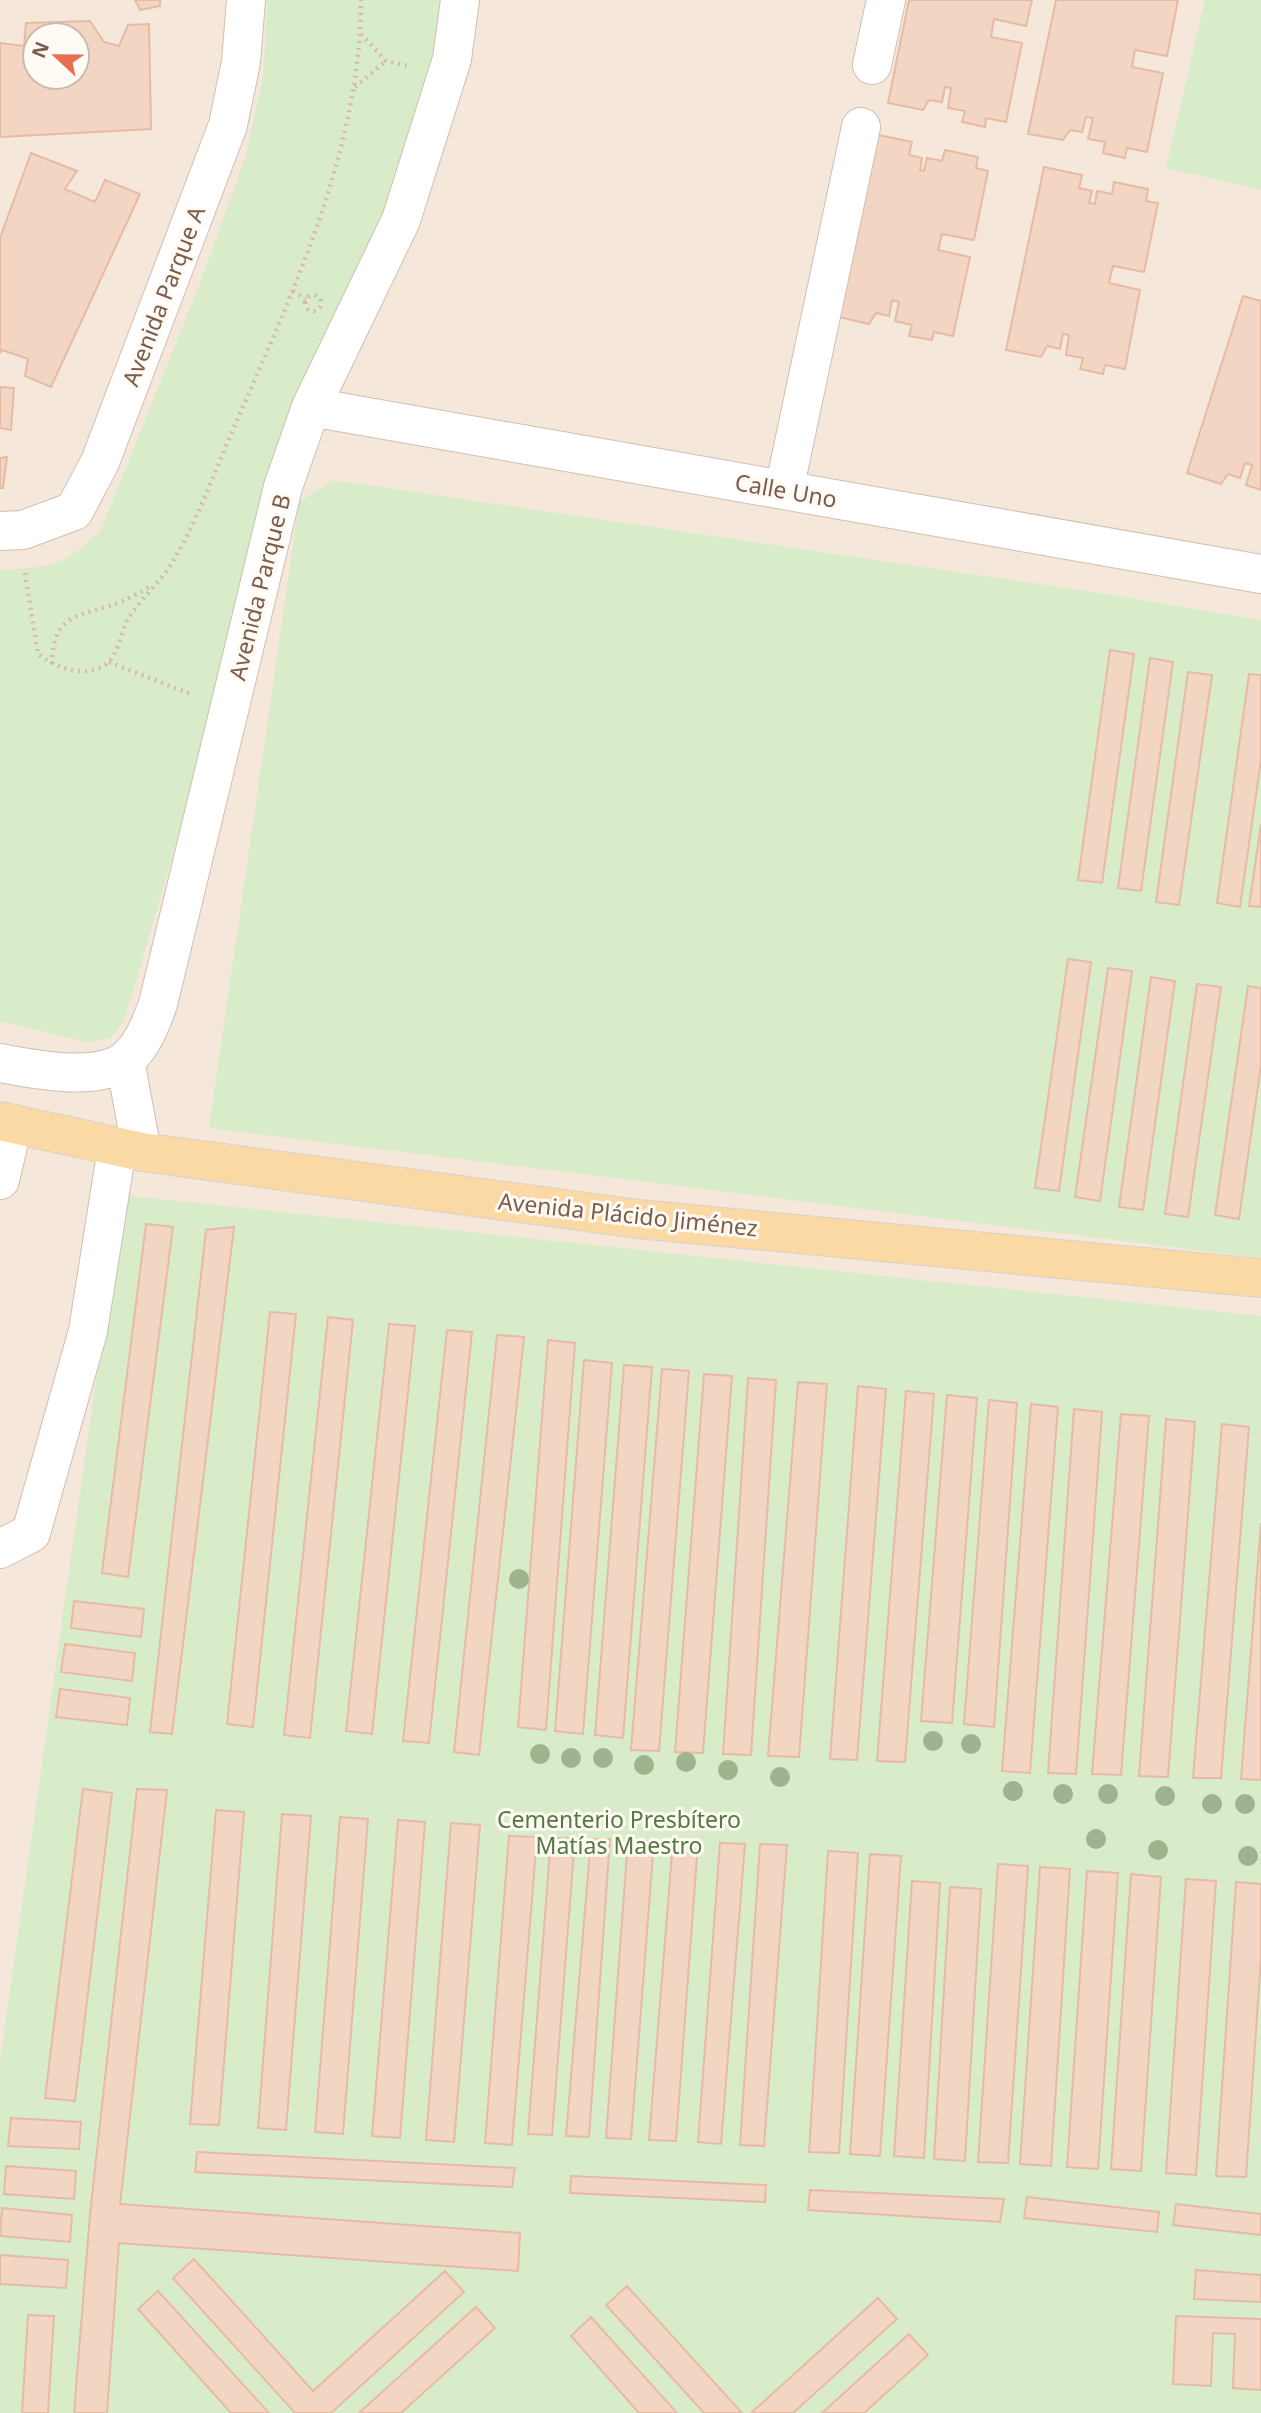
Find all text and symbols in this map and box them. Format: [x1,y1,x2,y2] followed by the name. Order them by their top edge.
[21,21,91,91] north arrow
[25,38,55,62] text: N
[114,201,212,391] street label: Avenida Parque A
[732,465,840,515] street label: Calle Uno
[220,491,298,683] street label: Avenida Parque B
[497,1184,759,1244] street label: Avenida Plácido Jiménez
[497,1803,741,1861] park label: Cementerio Presbítero Matías Maestro

